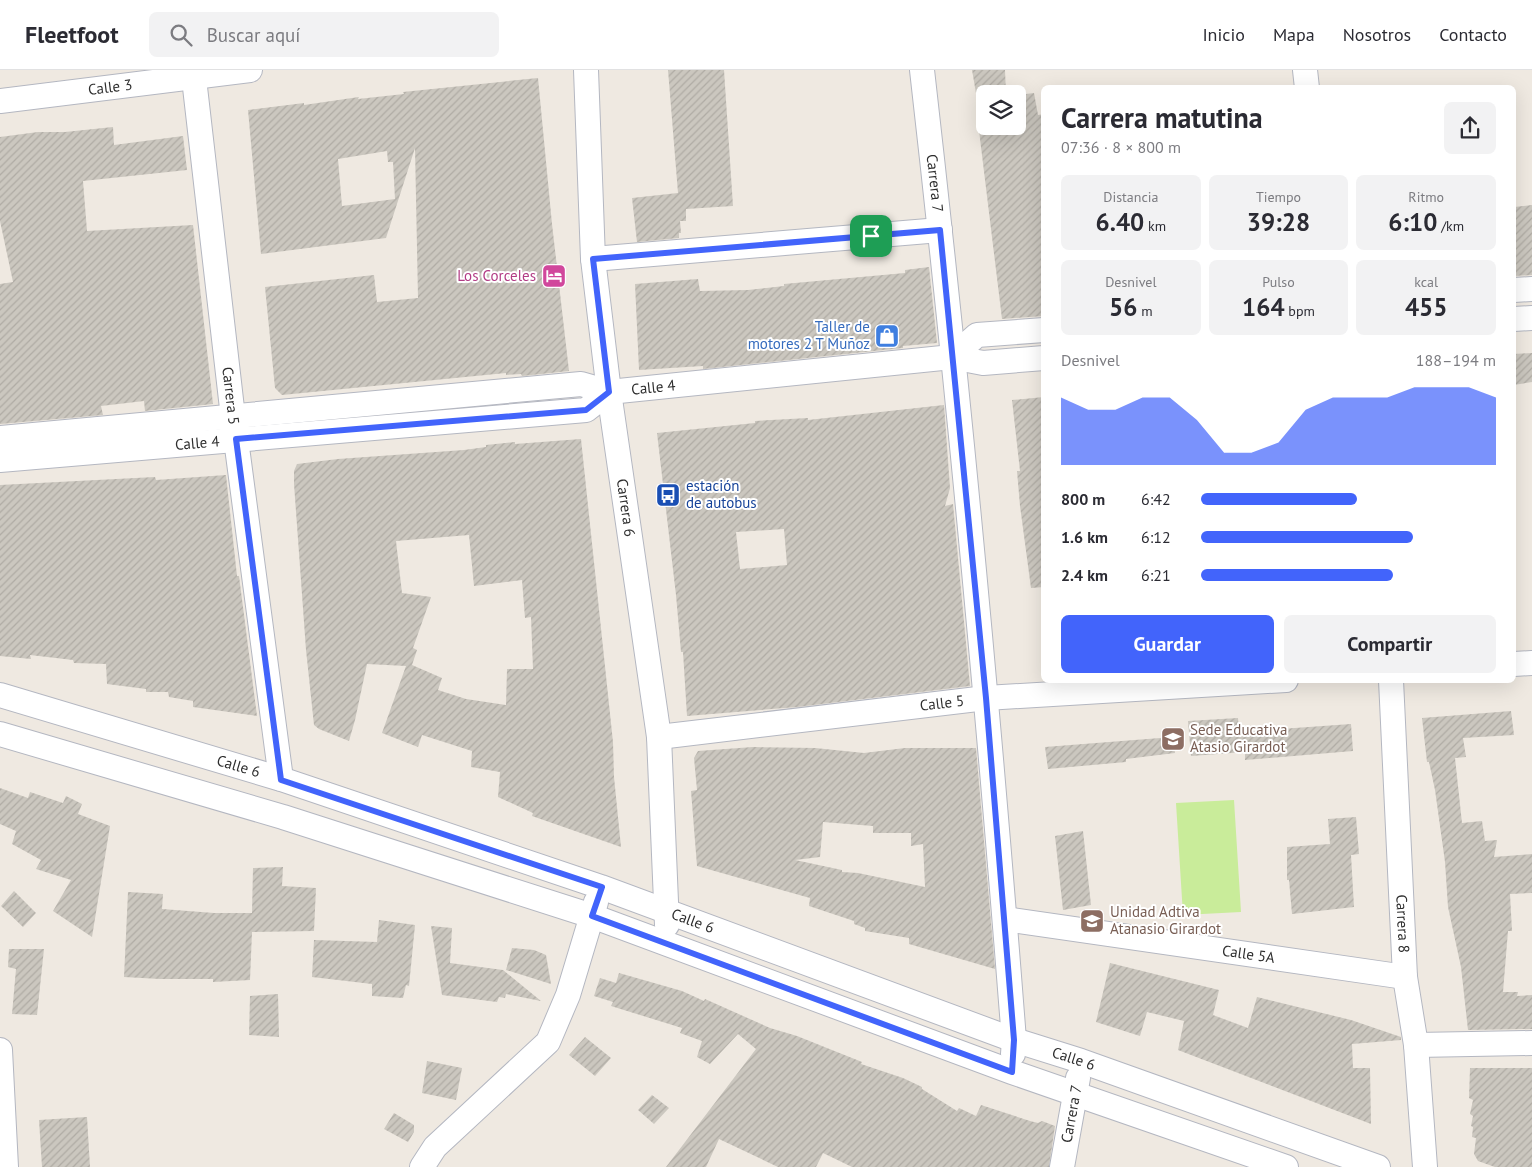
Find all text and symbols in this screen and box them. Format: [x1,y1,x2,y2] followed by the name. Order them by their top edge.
[149,12,499,57] search box
[25,19,119,50] text: Fleetfoot
[167,21,195,49] icon: search
[207,23,300,47] text: Buscar aquí
[1202,23,1245,46] text: Inicio
[1273,23,1315,46] text: Mapa
[1343,23,1411,46] text: Nosotros
[1439,23,1507,46] text: Contacto
[87,75,133,99] street label: Calle 3
[976,85,1026,135] map controls
[976,85,1026,135] button: layers
[1061,99,1263,136] text: Carrera matutina
[1444,102,1496,154] button: share
[1061,137,1181,157] text: 07:36 · 8 × 800 m
[923,153,948,213] street label: Carrera 7
[1103,188,1158,206] text: Distancia
[1256,188,1301,206] text: Tiempo
[1408,188,1444,206] text: Ritmo
[1096,206,1144,238] text: 6.40
[1247,206,1310,238] text: 39:28
[1388,206,1437,238] text: 6:10
[850,215,892,257] pin
[1144,217,1166,235] text: km
[1437,217,1464,235] text: /km
[857,222,885,250] icon: arrive
[541,263,567,289] hotel icon: Los Corceles
[457,266,536,285] place label: Los Corceles
[1105,273,1157,291] text: Desnivel
[1262,273,1295,291] text: Pulso
[1414,273,1438,291] text: kcal
[1109,291,1137,323] text: 56
[1242,291,1285,323] text: 164
[1405,291,1447,323] text: 455
[1137,302,1153,320] text: m
[1285,302,1315,320] text: bpm
[748,317,870,353] place label: Taller de motores 2 T Muñoz
[874,323,900,349] shop icon: Taller de motores 2 T Muñoz
[1061,350,1120,370] text: Desnivel
[1416,350,1496,370] text: 188–194 m
[218,366,244,426] street label: Carrera 5
[630,375,676,399] street label: Calle 4
[174,431,220,454] street label: Calle 4
[686,476,757,512] place label: estación de autobus
[613,477,640,538] street label: Carrera 6
[655,482,681,508] bus stop icon: estación de autobus
[1061,489,1105,509] text: 800 m
[1141,489,1171,509] text: 6:42
[1061,527,1108,547] text: 1.6 km
[1141,527,1171,547] text: 6:12
[1061,565,1108,585] text: 2.4 km
[1141,565,1171,585] text: 6:21
[1061,615,1274,673] button: Guardar
[1284,615,1496,673] button: Compartir
[919,691,965,715] street label: Calle 5
[1190,720,1287,756] place label: Sede Educativa Atasio Girardot
[1160,726,1186,752] school or university icon: Sede Educativa Atasio Girardot
[215,750,263,781] street label: Calle 6
[1392,894,1414,953] street label: Carrera 8
[1110,902,1221,938] place label: Unidad Adtiva Atanasio Girardot
[669,904,717,937] street label: Calle 6
[1079,908,1105,934] school or university icon: Unidad Adtiva Atanasio Girardot
[1221,941,1276,967] street label: Calle 5A
[1050,1043,1098,1074] street label: Calle 6
[1057,1083,1086,1144] street label: Carrera 7

